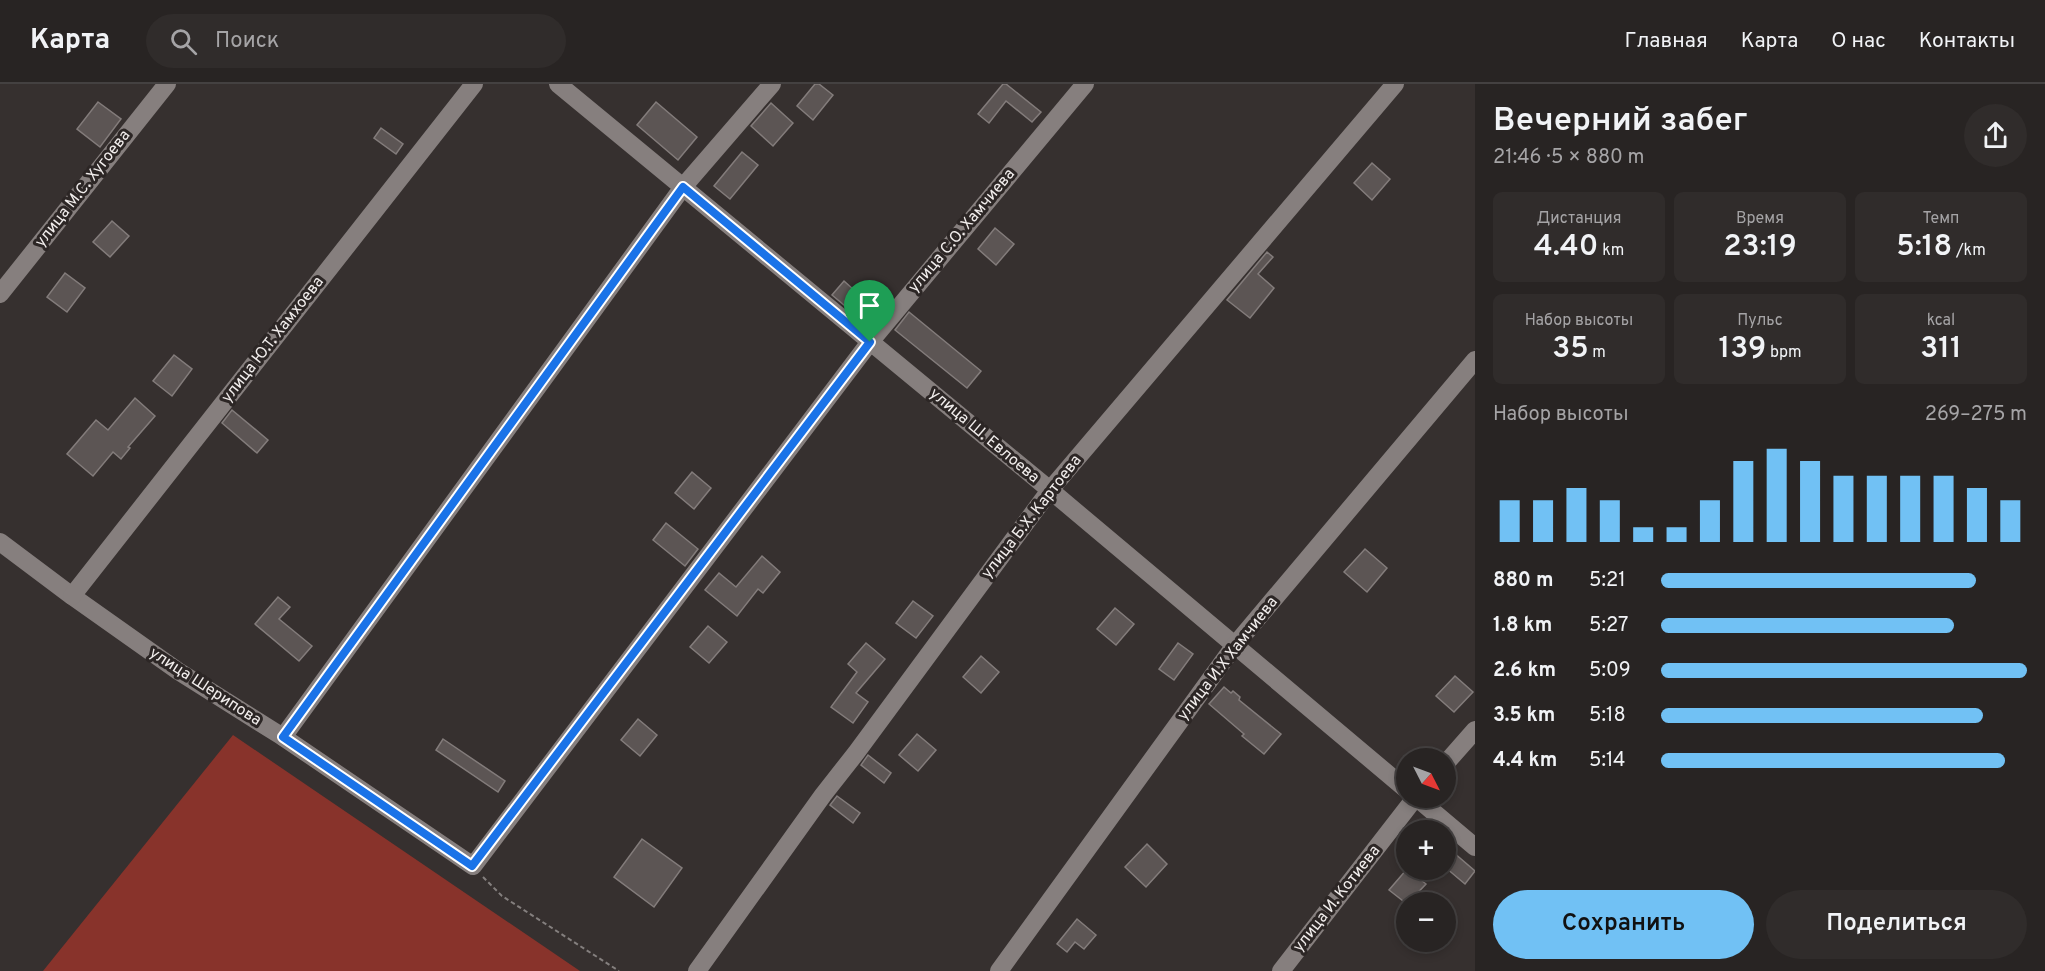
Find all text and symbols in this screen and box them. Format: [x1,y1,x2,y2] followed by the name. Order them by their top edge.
[146,14,566,68] search box
[30,23,110,59] text: Карта
[167,25,200,58] icon: search
[215,28,279,55] text: Поиск
[1624,28,1708,55] text: Главная
[1741,28,1798,55] text: Карта
[1831,28,1886,55] text: О нас
[1919,28,2015,55] text: Контакты
[1493,101,1748,143] text: Вечерний забег
[1964,104,2027,167] button: share
[31,126,135,252] street label: улица М.С. Хугоева
[1493,145,1644,171] text: 21:46 · 5 × 880 m
[904,165,1020,297] street label: улица С.О. Хамчиева
[1536,209,1622,229] text: Дистанция
[1736,209,1784,229] text: Время
[1923,209,1959,229] text: Темп
[1534,229,1598,266] text: 4.40
[1723,229,1797,266] text: 23:19
[1896,229,1952,266] text: 5:18
[1598,241,1624,261] text: km
[1952,241,1986,261] text: /km
[217,273,329,407] street label: улица Ю.Т. Хамхоева
[844,280,895,342] pin
[853,289,886,322] icon: arrive
[1525,311,1633,331] text: Набор высоты
[1737,311,1783,331] text: Пульс
[1927,311,1955,331] text: kcal
[1552,331,1589,368] text: 35
[1719,331,1766,368] text: 139
[1920,331,1962,368] text: 311
[1589,343,1606,363] text: m
[1766,343,1801,363] text: bpm
[925,384,1043,488] street label: улица Ш. Евлоева
[1493,402,1629,428] text: Набор высоты
[1925,402,2027,428] text: 269–275 m
[977,451,1087,583] street label: улица Б.Х. Картоева
[1493,568,1554,594] text: 880 m
[1589,568,1626,594] text: 5:21
[1173,593,1283,725] street label: улица И.Х Хамчиева
[1493,613,1552,639] text: 1.8 km
[1589,613,1628,639] text: 5:27
[145,643,265,731] street label: улица Шерипова
[1493,658,1556,684] text: 2.6 km
[1589,658,1631,684] text: 5:09
[1493,703,1555,729] text: 3.5 km
[1589,703,1626,729] text: 5:18
[1396,748,1456,808] north arrow
[1396,748,1456,952] map controls
[1493,748,1557,774] text: 4.4 km
[1589,748,1625,774] text: 5:14
[1396,820,1456,880] button: +
[1289,841,1385,957] street label: улица И. Котиева
[1493,890,1754,959] button: Сохранить
[1766,890,2027,959] button: Поделиться
[1396,892,1456,952] button: −

